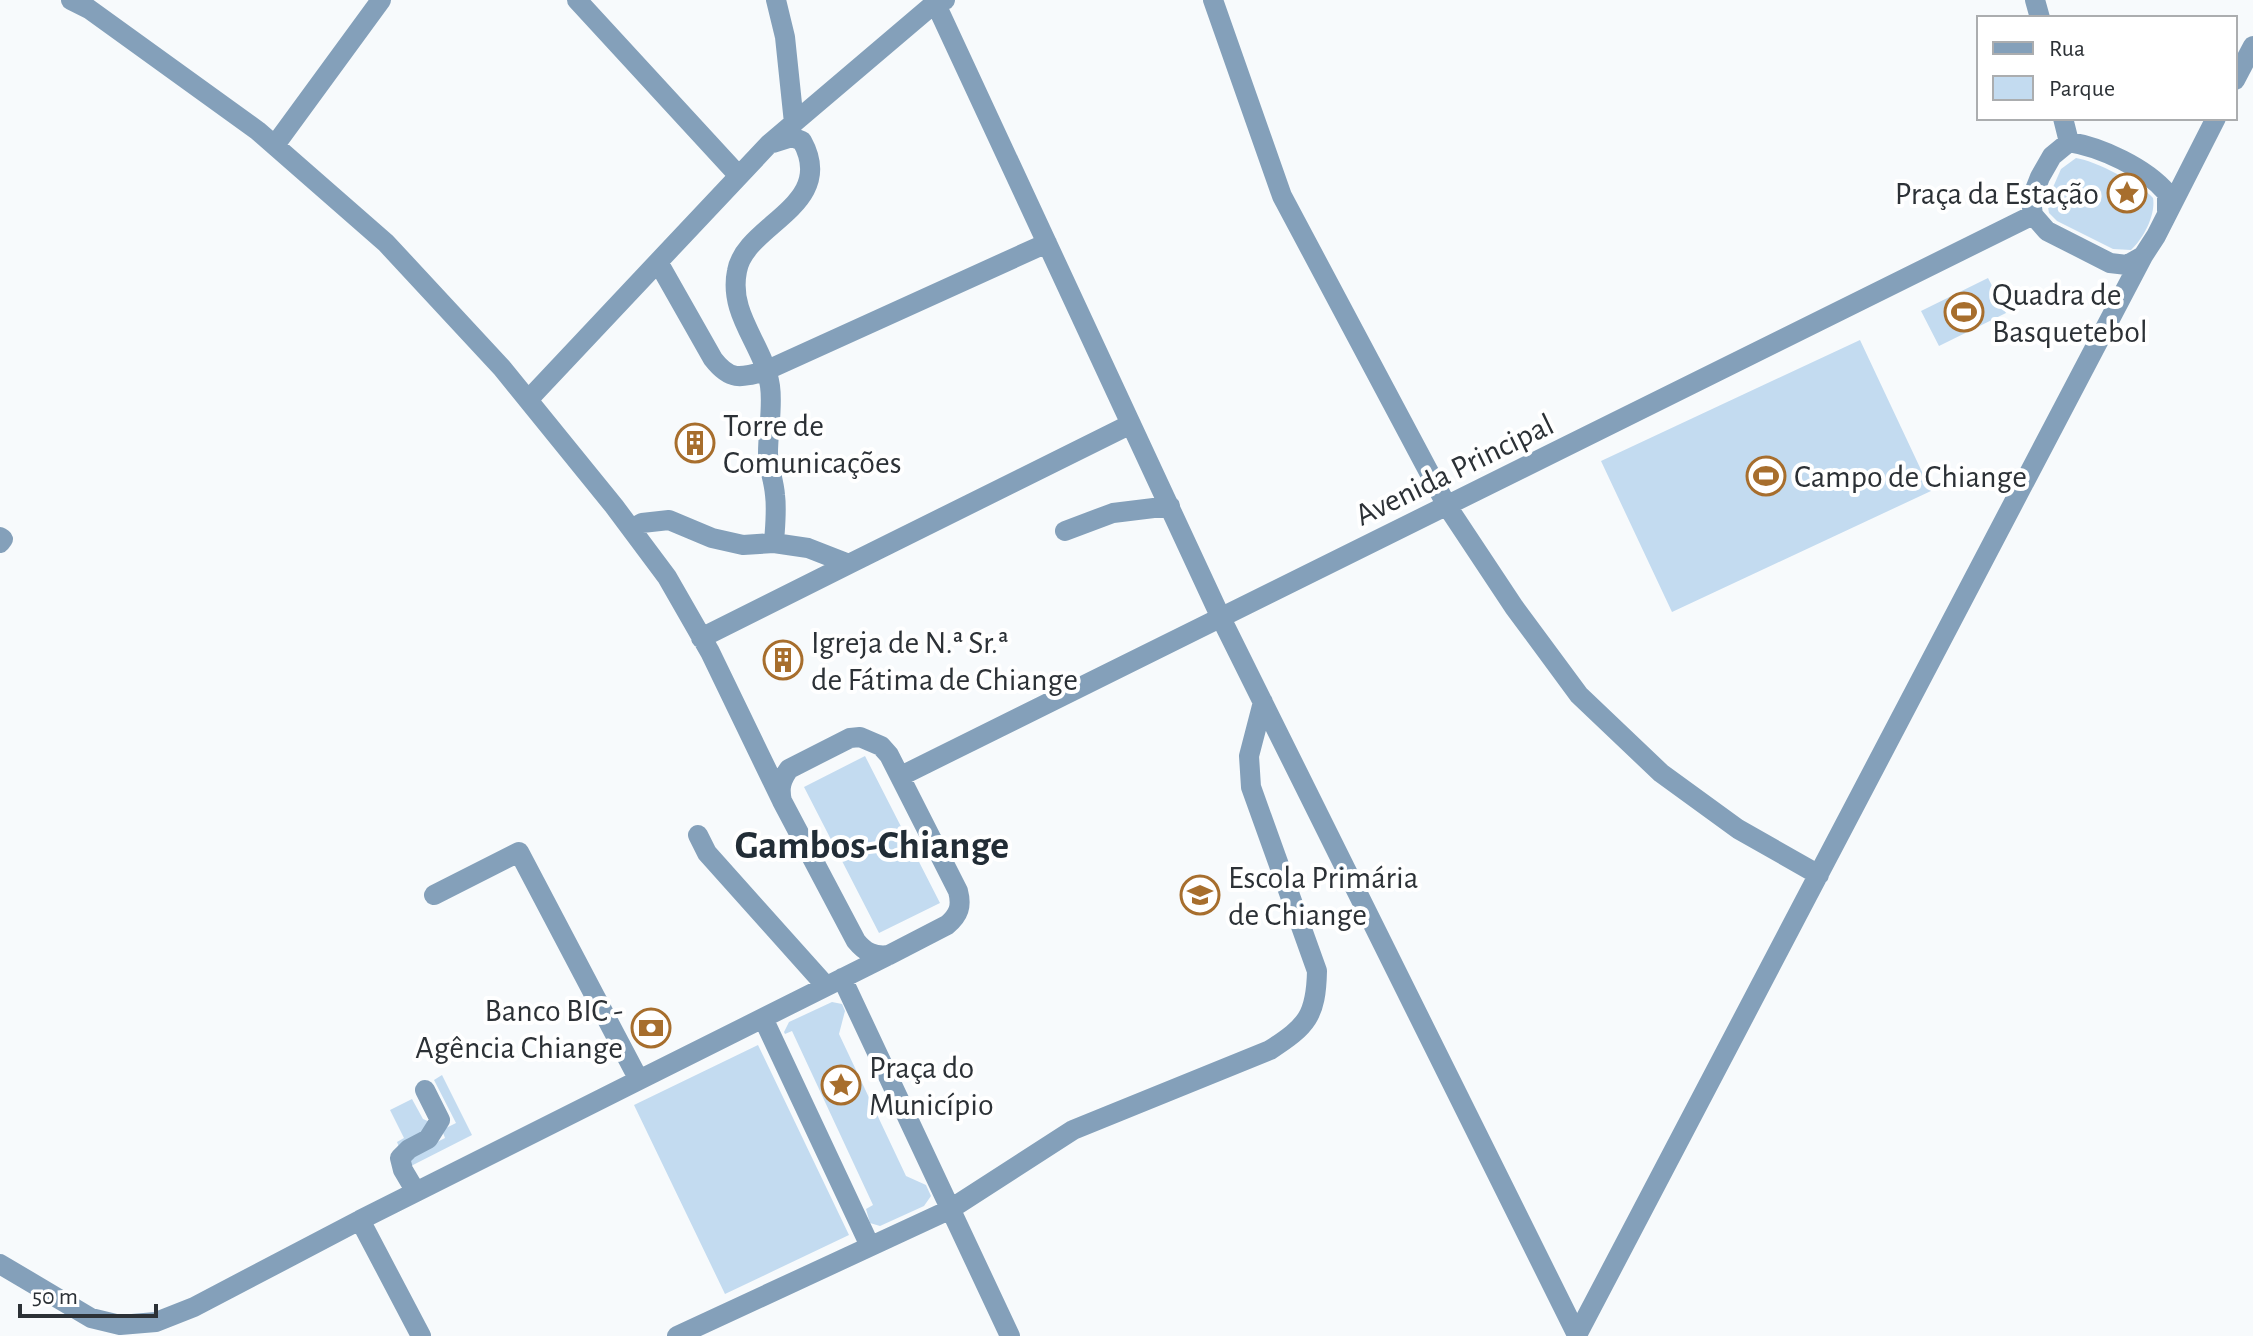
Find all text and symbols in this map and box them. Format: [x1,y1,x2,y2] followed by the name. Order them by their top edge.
[1977,16,2237,120] legend
[2049,37,2085,61] text: Rua
[2049,77,2115,101] text: Parque
[2106,172,2148,214] place icon: Praça da Estação
[1895,178,2099,210] place label: Praça da Estação
[1992,279,2148,348] place label: Quadra de Basquetebol
[1943,291,1985,333] sports icon: Quadra de Basquetebol
[1350,408,1559,532] street label: Avenida Principal
[723,410,902,479] place label: Torre de Comunicações
[674,422,716,464] building icon: Torre de Comunicações
[1745,455,1787,497] sports icon: Campo de Chiange
[1794,461,2027,493] place label: Campo de Chiange
[811,627,1078,696] place label: Igreja de N.ª Sr.ª de Fátima de Chiange
[762,639,804,681] building icon: Igreja de N.ª Sr.ª de Fátima de Chiange
[735,826,1009,866] district label: Gambos-Chiange
[1228,862,1418,931] place label: Escola Primária de Chiange
[1179,874,1221,916] school or university icon: Escola Primária de Chiange
[415,995,623,1064] place label: Banco BIC - Agência Chiange
[630,1007,672,1049] bank icon: Banco BIC - Agência Chiange
[869,1052,994,1121] place label: Praça do Município
[820,1064,862,1106] place icon: Praça do Município
[20,1268,156,1318] scale bar
[32,1285,78,1309] text: 50 m

